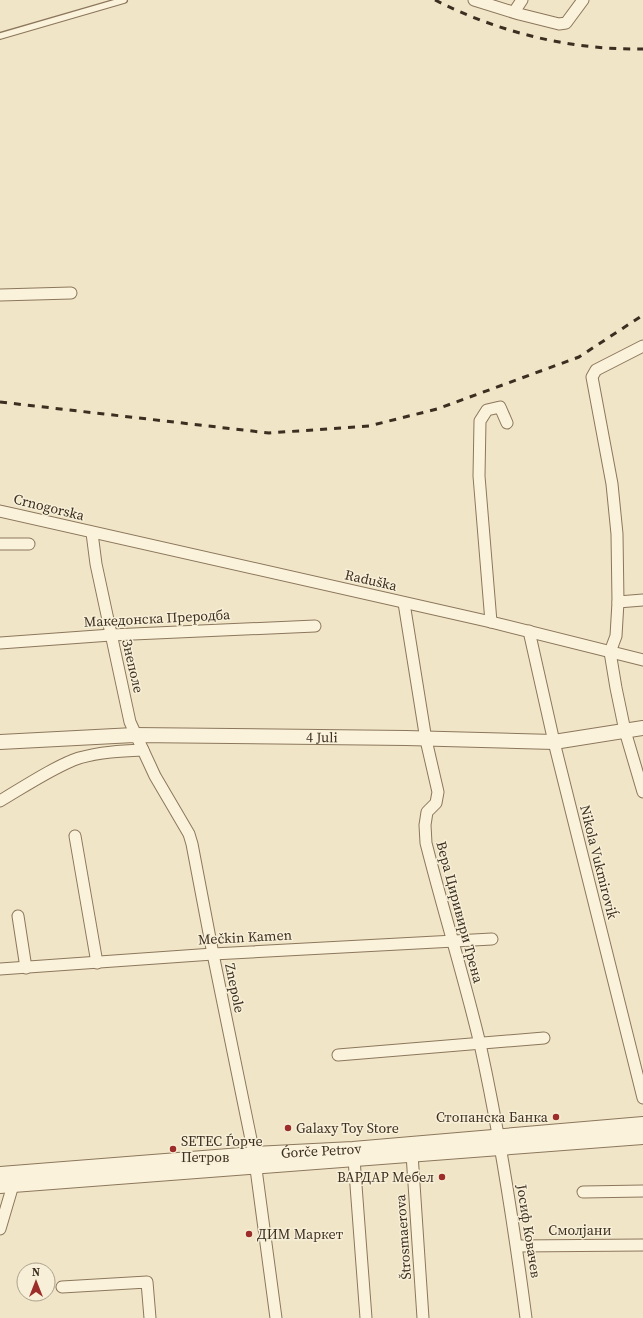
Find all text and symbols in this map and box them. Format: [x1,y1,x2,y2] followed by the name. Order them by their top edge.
[12,489,87,526] street label: Crnogorska
[343,564,400,596] street label: Raduška
[83,604,232,632] street label: Македонска Преродба
[117,637,149,695] street label: Знеполе
[306,727,338,747] street label: 4 Juli
[575,803,623,921] street label: Nikola Vukmiroviḱ
[431,839,489,986] street label: Вера Циривири Трена
[197,925,293,949] street label: Mečkin Kamen
[220,961,250,1015] street label: Znepole
[436,1107,549,1127] place label: Стопанска Банка
[551,1112,561,1122] marker: Стопанска Банка
[296,1118,399,1138] place label: Galaxy Toy Store
[283,1123,293,1133] marker: Galaxy Toy Store
[181,1131,263,1167] place label: SETEC Ѓорче Петров
[280,1138,362,1163] street label: Ǵorče Petrov
[168,1144,178,1154] marker: SETEC Ѓорче Петров
[337,1167,434,1187] place label: ВАРДАР Мебел
[437,1172,447,1182] marker: ВАРДАР Мебел
[512,1182,546,1279] street label: Јосиф Ковачев
[390,1193,416,1280] street label: Štrosmaerova
[548,1220,612,1240] street label: Смолјани
[257,1224,344,1244] place label: ДИМ Маркет
[244,1229,254,1239] marker: ДИМ Маркет
[16,1262,56,1302] north arrow
[32,1265,40,1280] text: N

